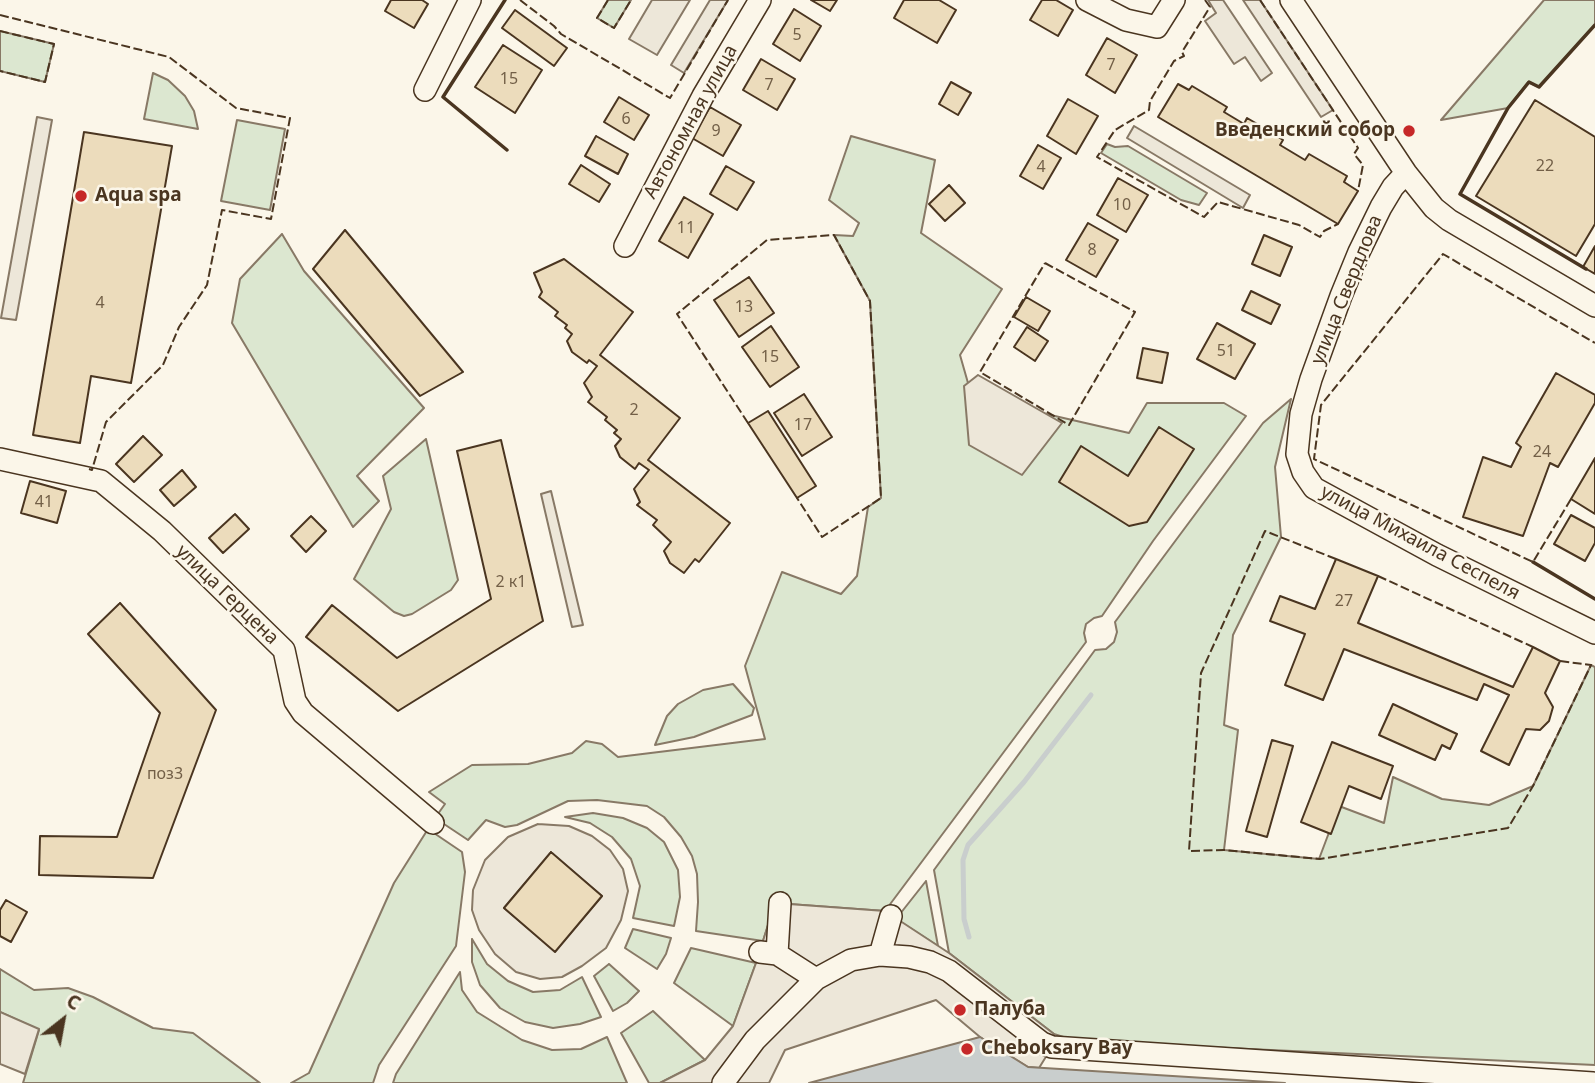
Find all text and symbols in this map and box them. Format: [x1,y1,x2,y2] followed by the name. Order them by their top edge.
[792,25,802,45] house number: 5
[639,41,743,203] street label: Автономная улица
[1106,55,1116,75] house number: 7
[500,69,518,89] house number: 15
[764,75,774,95] house number: 7
[621,109,631,129] house number: 6
[1215,120,1395,142] place label: Введенский собор
[711,121,721,141] house number: 9
[1401,123,1417,139] marker: Введенский собор
[1536,156,1554,176] house number: 22
[1036,157,1046,177] house number: 4
[95,185,182,207] place label: Aqua spa
[73,188,89,204] marker: Aqua spa
[1113,195,1131,215] house number: 10
[1307,212,1387,368] street label: улица Свердлова
[677,218,695,238] house number: 11
[1087,240,1097,260] house number: 8
[95,293,105,313] house number: 4
[735,297,753,317] house number: 13
[1217,341,1235,361] house number: 51
[761,347,779,367] house number: 15
[629,400,639,420] house number: 2
[794,415,812,435] house number: 17
[1533,442,1551,462] house number: 24
[1317,481,1523,605] street label: улица Михаила Сеспеля
[35,492,53,512] house number: 41
[171,540,283,650] street label: улица Герцена
[496,572,526,592] house number: 2 к1
[1335,591,1353,611] house number: 27
[147,764,183,784] house number: поз3
[28,985,98,1055] north arrow
[62,988,86,1016] text: С
[974,999,1046,1021] place label: Палуба
[952,1002,968,1018] marker: Палуба
[981,1038,1133,1060] place label: Cheboksary Bay
[959,1041,975,1057] marker: Cheboksary Bay

